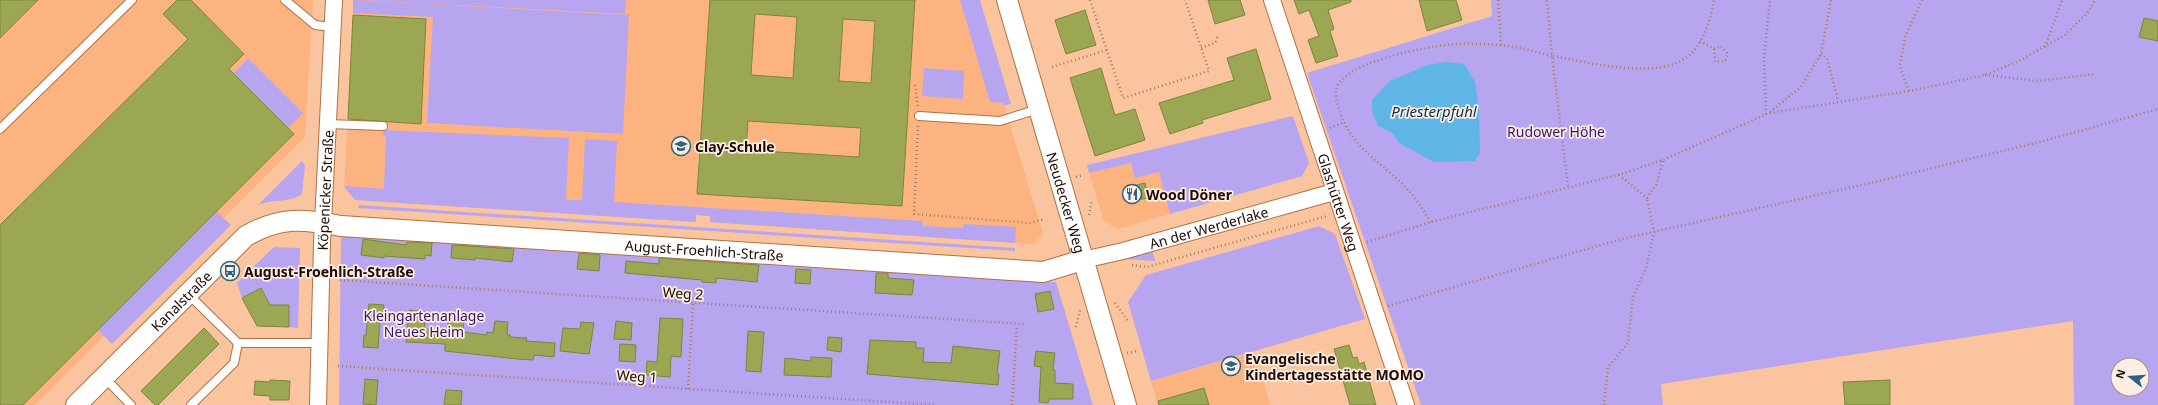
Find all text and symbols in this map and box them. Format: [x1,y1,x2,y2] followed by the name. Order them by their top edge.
[1391,101,1478,121] water label: Priesterpfuhl
[1507,122,1605,141] park label: Rudower Höhe
[312,129,337,250] street label: Köpenicker Straße
[670,135,692,157] school or university icon: Clay-Schule
[695,137,775,156] place label: Clay-Schule
[1043,150,1090,255] street label: Neudecker Weg
[1314,151,1364,254] street label: Glashütter Weg
[1121,183,1143,205] restaurant icon: Wood Döner
[1146,185,1233,204] place label: Wood Döner
[1147,201,1270,253] street label: An der Werderlake
[624,235,784,264] street label: August-Froehlich-Straße
[219,260,241,282] bus stop icon: August-Froehlich-Straße
[244,262,414,281] place label: August-Froehlich-Straße
[146,266,216,335] street label: Kanalstraße
[662,282,704,304] street label: Weg 2
[364,306,484,341] park label: Kleingartenanlage Neues Heim
[1245,349,1424,384] place label: Evangelische Kindertagesstätte MOMO
[1220,355,1242,377] school or university icon: Evangelische Kindertagesstätte MOMO
[2110,357,2150,397] north arrow
[616,365,658,387] street label: Weg 1
[2111,367,2128,380] text: N

